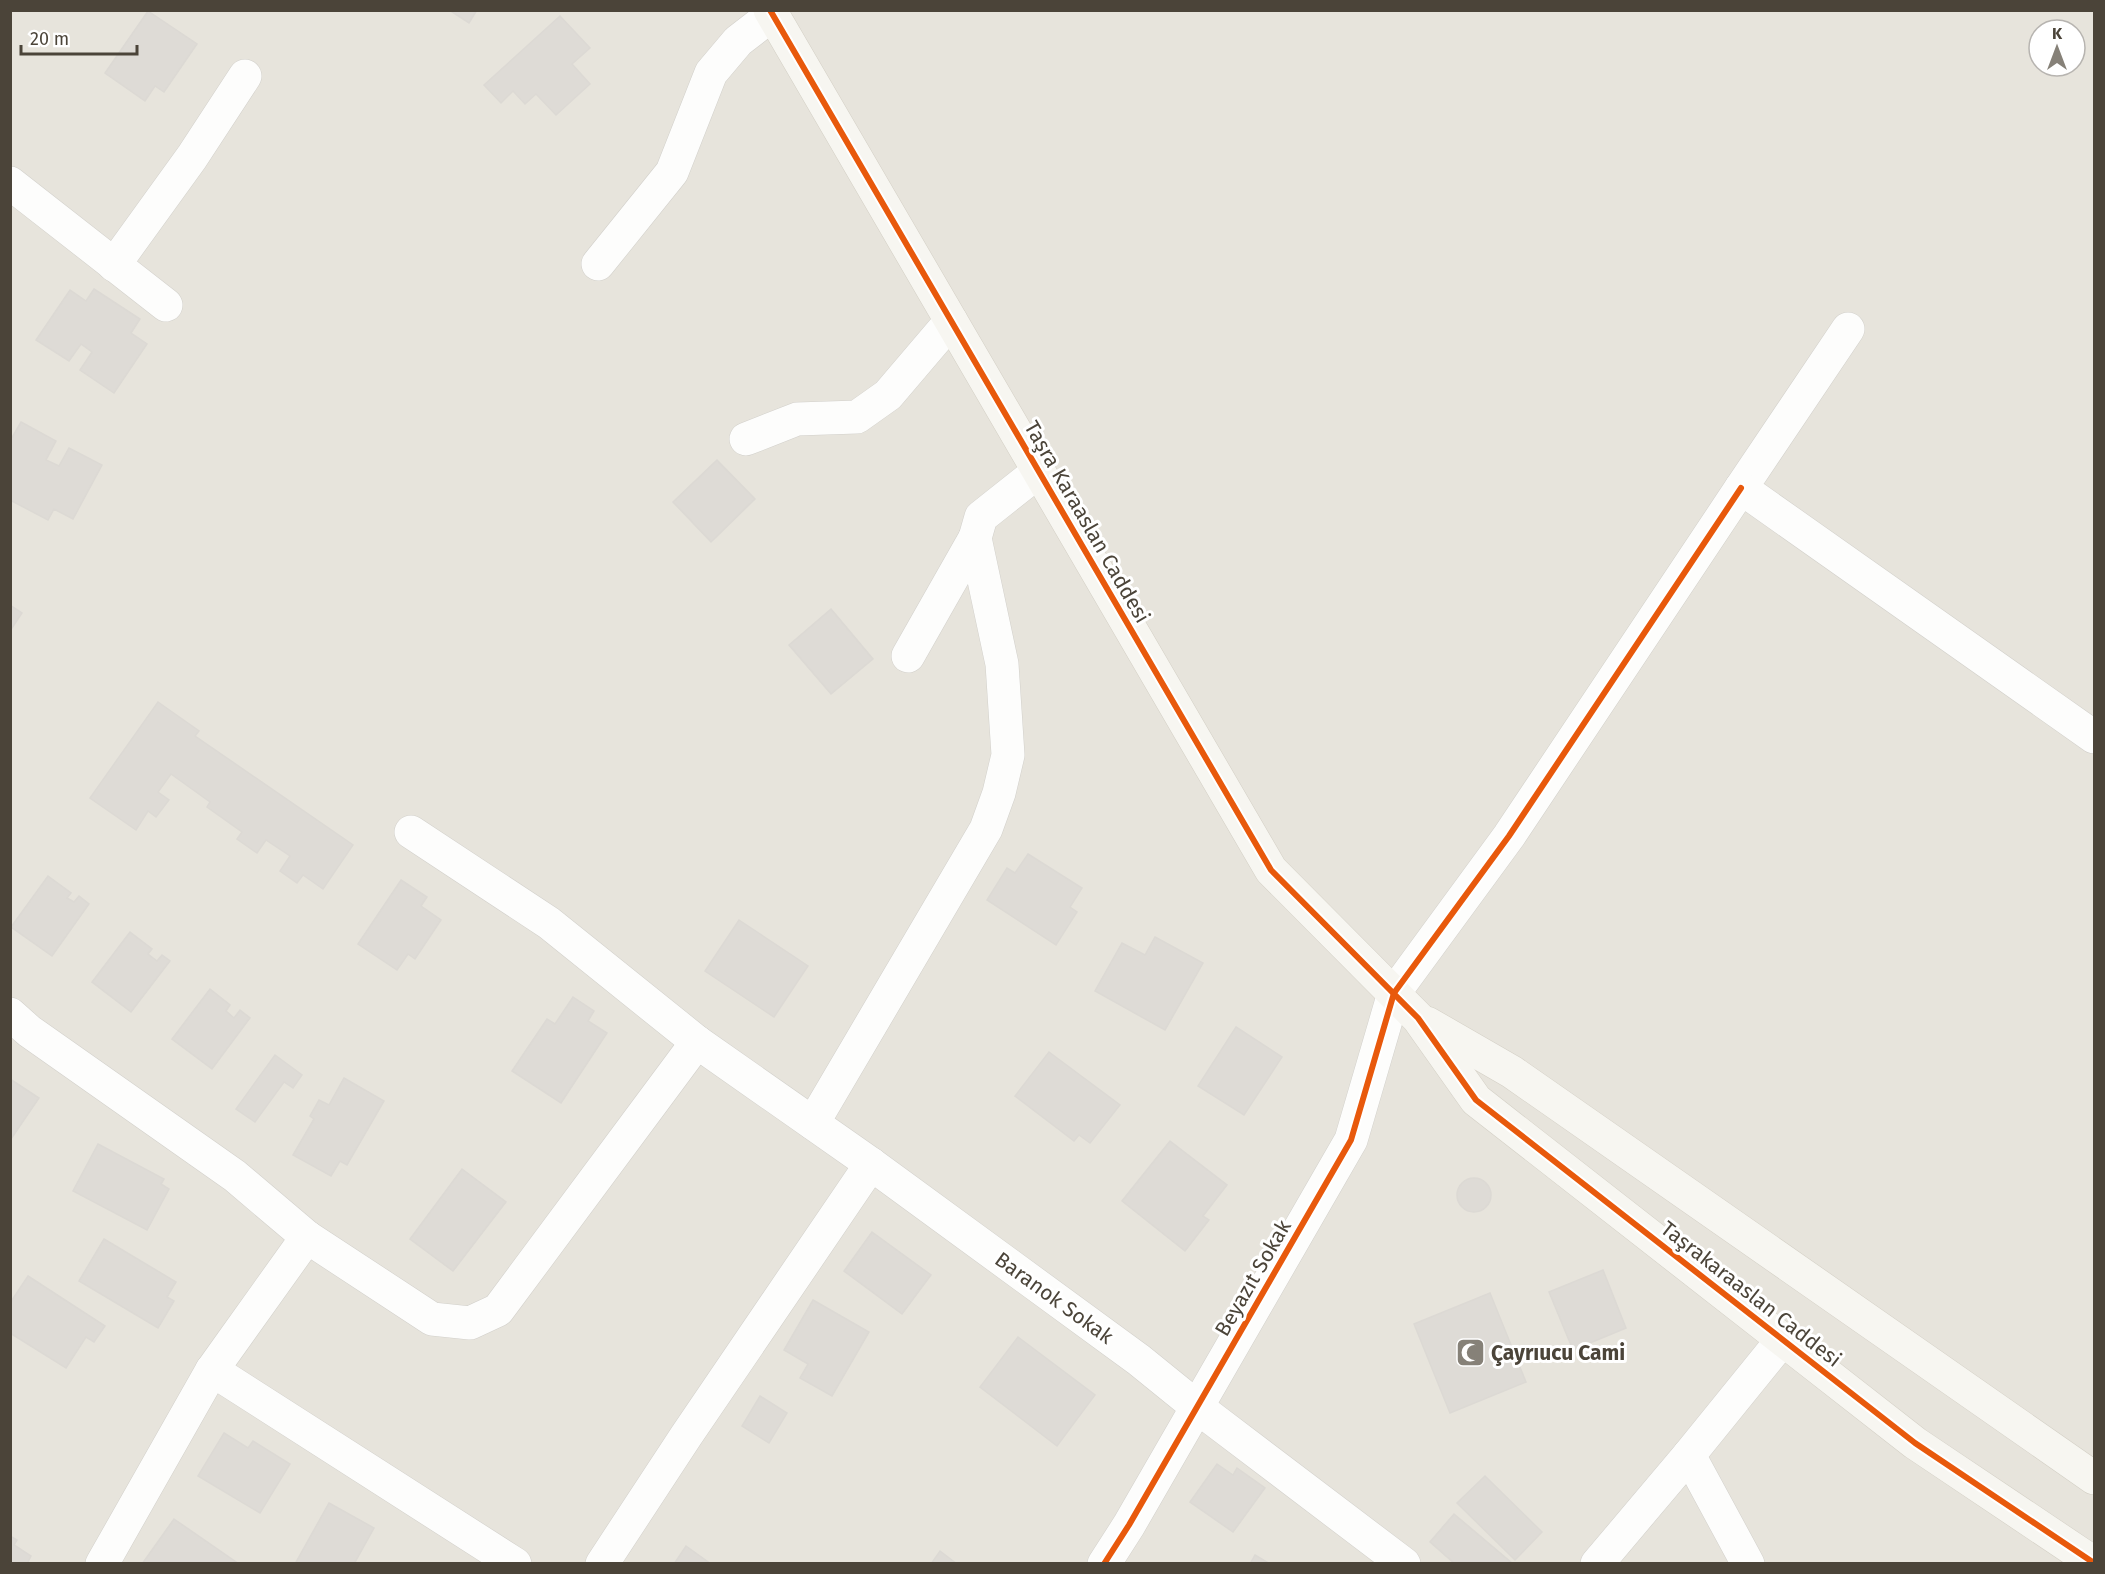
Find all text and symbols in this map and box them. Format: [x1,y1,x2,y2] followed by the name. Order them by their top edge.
[21,18,136,56] scale bar
[2027,18,2087,78] north arrow
[2052,24,2063,43] text: K
[30,28,69,50] text: 20 m
[1018,416,1156,628] street label: Taşra Karaaslan Caddesi
[1209,1215,1297,1341] street label: Beyazıt Sokak
[1656,1215,1846,1373] street label: Taşrakaraaslan Caddesi
[990,1246,1119,1350] street label: Baranok Sokak
[1454,1337,1486,1369] mosque icon: Çayrıucu Cami
[1491,1340,1625,1366] place label: Çayrıucu Cami

